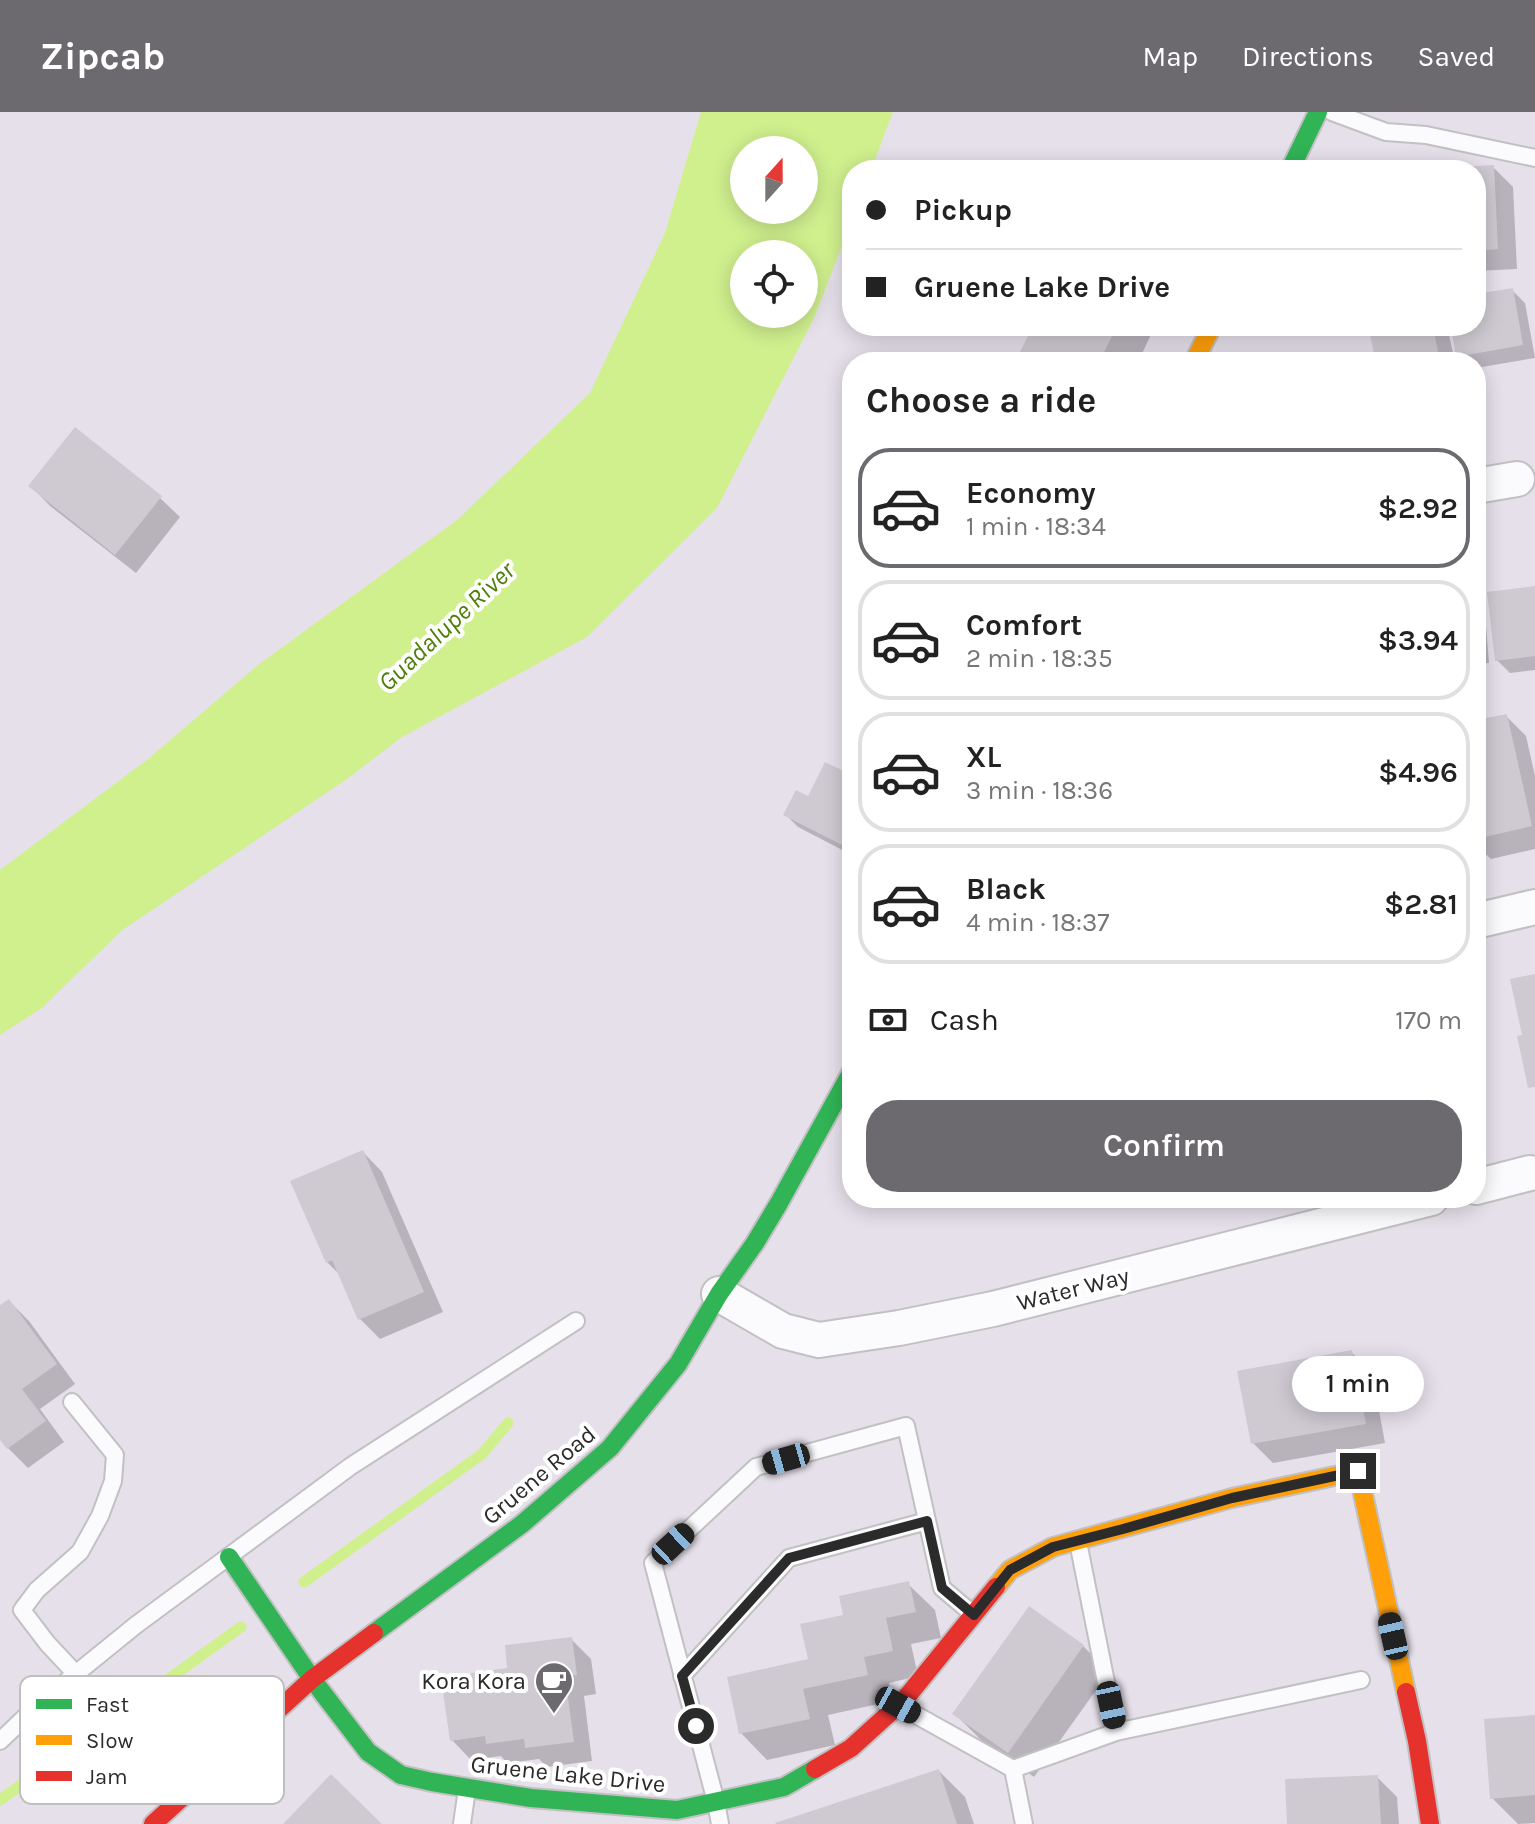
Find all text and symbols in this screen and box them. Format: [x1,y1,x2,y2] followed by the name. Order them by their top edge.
[40,34,165,79] text: Zipcab
[1143,40,1198,73] text: Map
[1242,40,1374,73] text: Directions
[1418,40,1495,73] text: Saved
[730,136,818,224] north arrow
[730,136,818,328] map controls
[914,192,1012,228] text: Pickup
[730,240,818,328] button: locate
[914,269,1170,305] text: Gruene Lake Drive
[866,379,1096,421] text: Choose a ride
[870,472,942,544] icon: car
[966,475,1096,511] text: Economy
[1378,490,1458,526] text: $2.92
[966,511,1106,542] text: 1 min · 18:34
[372,554,522,698] water label: Guadalupe River
[870,604,942,676] icon: car
[966,607,1082,643] text: Comfort
[1378,622,1458,658] text: $3.94
[966,643,1113,674] text: 2 min · 18:35
[870,736,942,808] icon: car
[966,739,1001,775] text: XL
[1378,754,1458,790] text: $4.96
[966,775,1113,806] text: 3 min · 18:36
[870,868,942,940] icon: car
[966,871,1046,907] text: Black
[1384,886,1458,922] text: $2.81
[966,907,1110,938] text: 4 min · 18:37
[866,998,910,1042] icon: cash
[930,1002,999,1038] text: Cash
[1395,1005,1462,1036] text: 170 m
[866,1100,1462,1192] button: Confirm
[1014,1262,1132,1316] street label: Water Way
[1292,1355,1424,1411] callout: 1 min
[1326,1368,1390,1399] text: 1 min
[477,1420,601,1530] street label: Gruene Road
[760,1441,812,1477] car
[1340,1453,1376,1489] route end
[647,1519,699,1569] car
[1376,1610,1410,1662] car
[533,1660,575,1715] cafe icon: Kora Kora
[421,1667,526,1695] place label: Kora Kora
[20,1676,284,1804] legend
[1094,1679,1128,1731] car
[871,1683,925,1727] car
[86,1692,129,1718] text: Fast
[678,1708,714,1744] route start
[86,1728,133,1754] text: Slow
[469,1750,667,1798] street label: Gruene Lake Drive
[86,1764,128,1790] text: Jam

